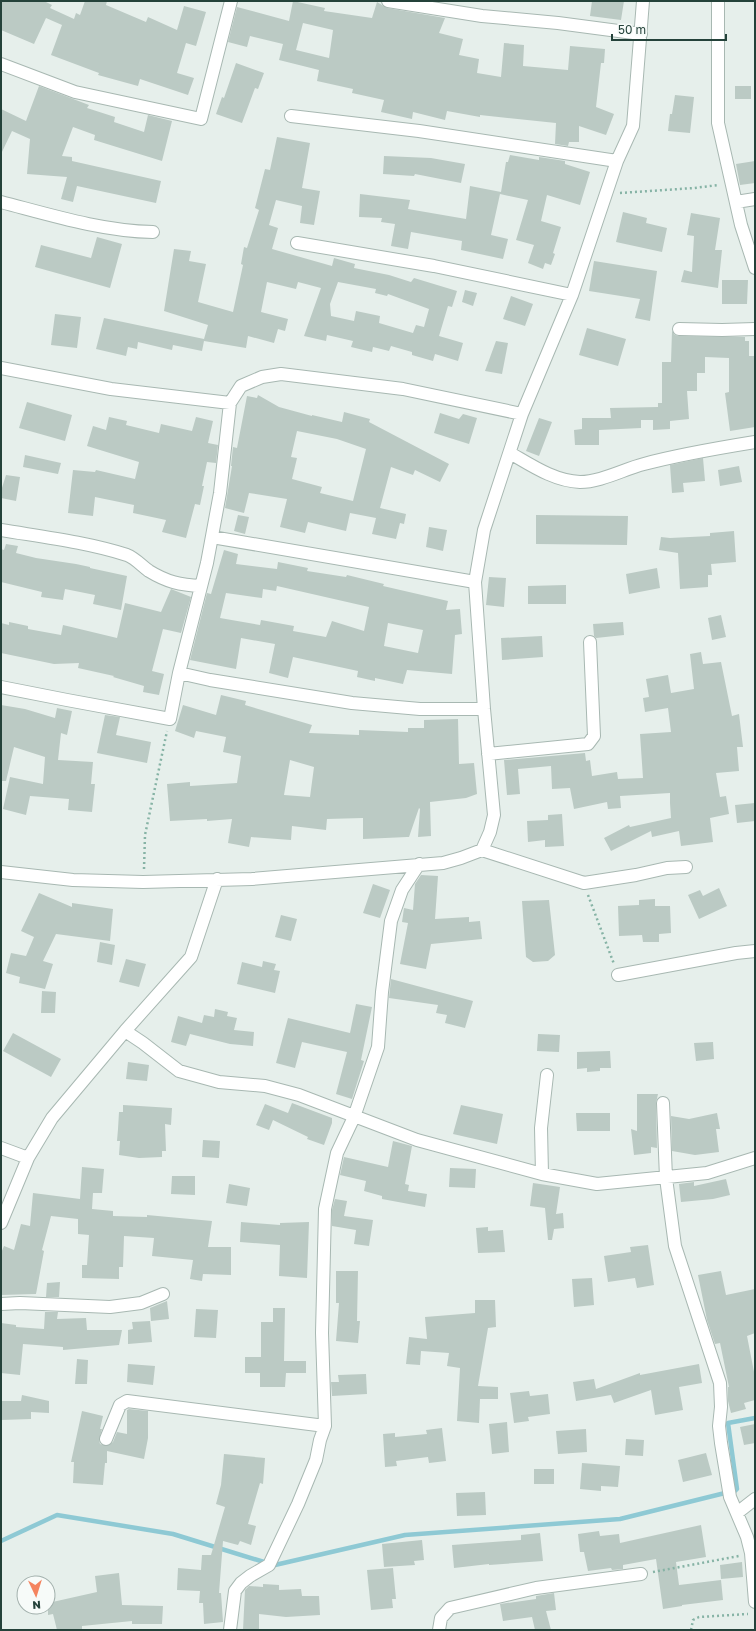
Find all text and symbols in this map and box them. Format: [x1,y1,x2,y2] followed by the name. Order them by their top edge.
[612,16,726,42] scale bar
[618,22,646,37] text: 50 m
[16,1575,56,1615] north arrow
[32,1599,41,1612] text: N

